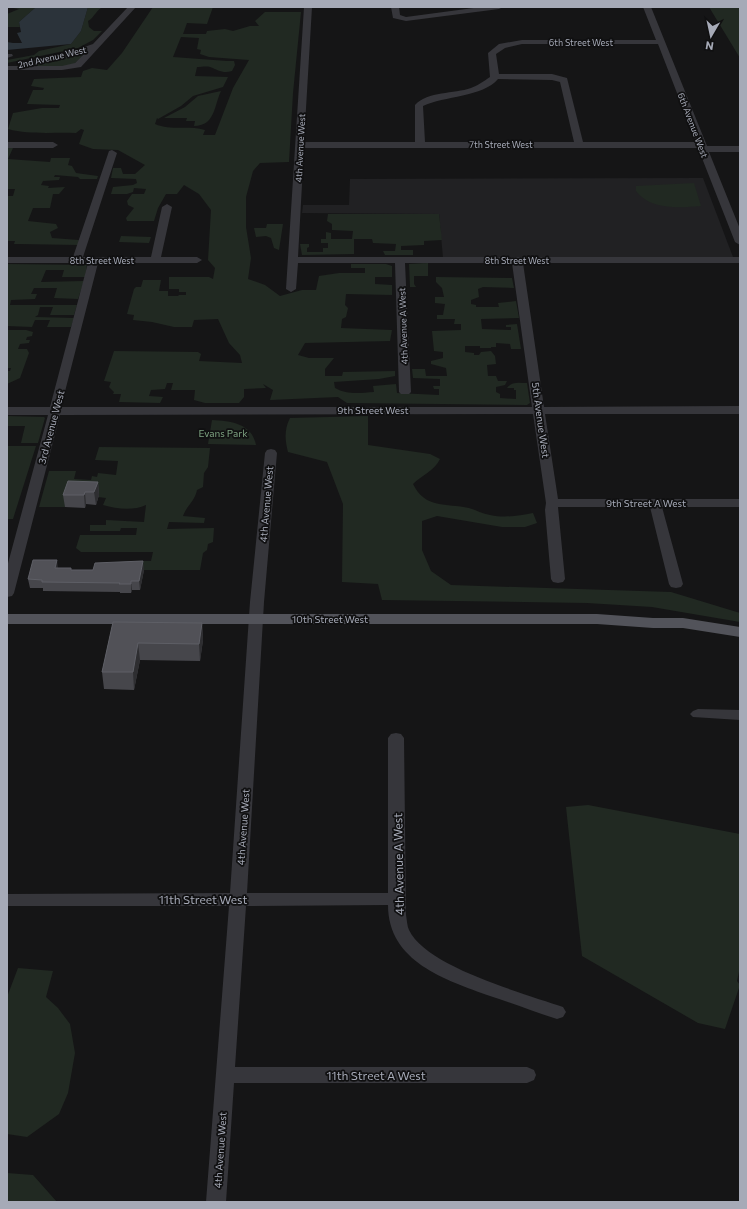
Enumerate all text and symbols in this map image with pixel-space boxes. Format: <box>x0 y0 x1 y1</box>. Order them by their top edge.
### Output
north arrow <box>691 16 731 56</box>
street label: 6th Street West <box>549 37 613 48</box>
text: N <box>704 39 714 53</box>
street label: 2nd Avenue West <box>17 44 88 70</box>
street label: 6th Avenue West <box>676 91 711 159</box>
street label: 4th Avenue West <box>293 113 307 183</box>
street label: 7th Street West <box>469 139 533 150</box>
street label: 8th Street West <box>70 255 134 266</box>
street label: 8th Street West <box>485 255 549 266</box>
street label: 4th Avenue A West <box>396 287 410 365</box>
street label: 5th Avenue West <box>530 381 552 459</box>
street label: 3rd Avenue West <box>35 389 67 465</box>
street label: 9th Street West <box>337 404 409 416</box>
park label: Evans Park <box>198 427 248 439</box>
street label: 4th Avenue West <box>257 465 275 543</box>
street label: 9th Street A West <box>606 497 686 509</box>
street label: 10th Street West <box>292 613 368 625</box>
street label: 4th Avenue West <box>234 788 252 866</box>
street label: 4th Avenue A West <box>390 813 406 915</box>
street label: 11th Street West <box>159 892 247 906</box>
street label: 11th Street A West <box>326 1068 426 1082</box>
street label: 4th Avenue West <box>211 1111 229 1189</box>

